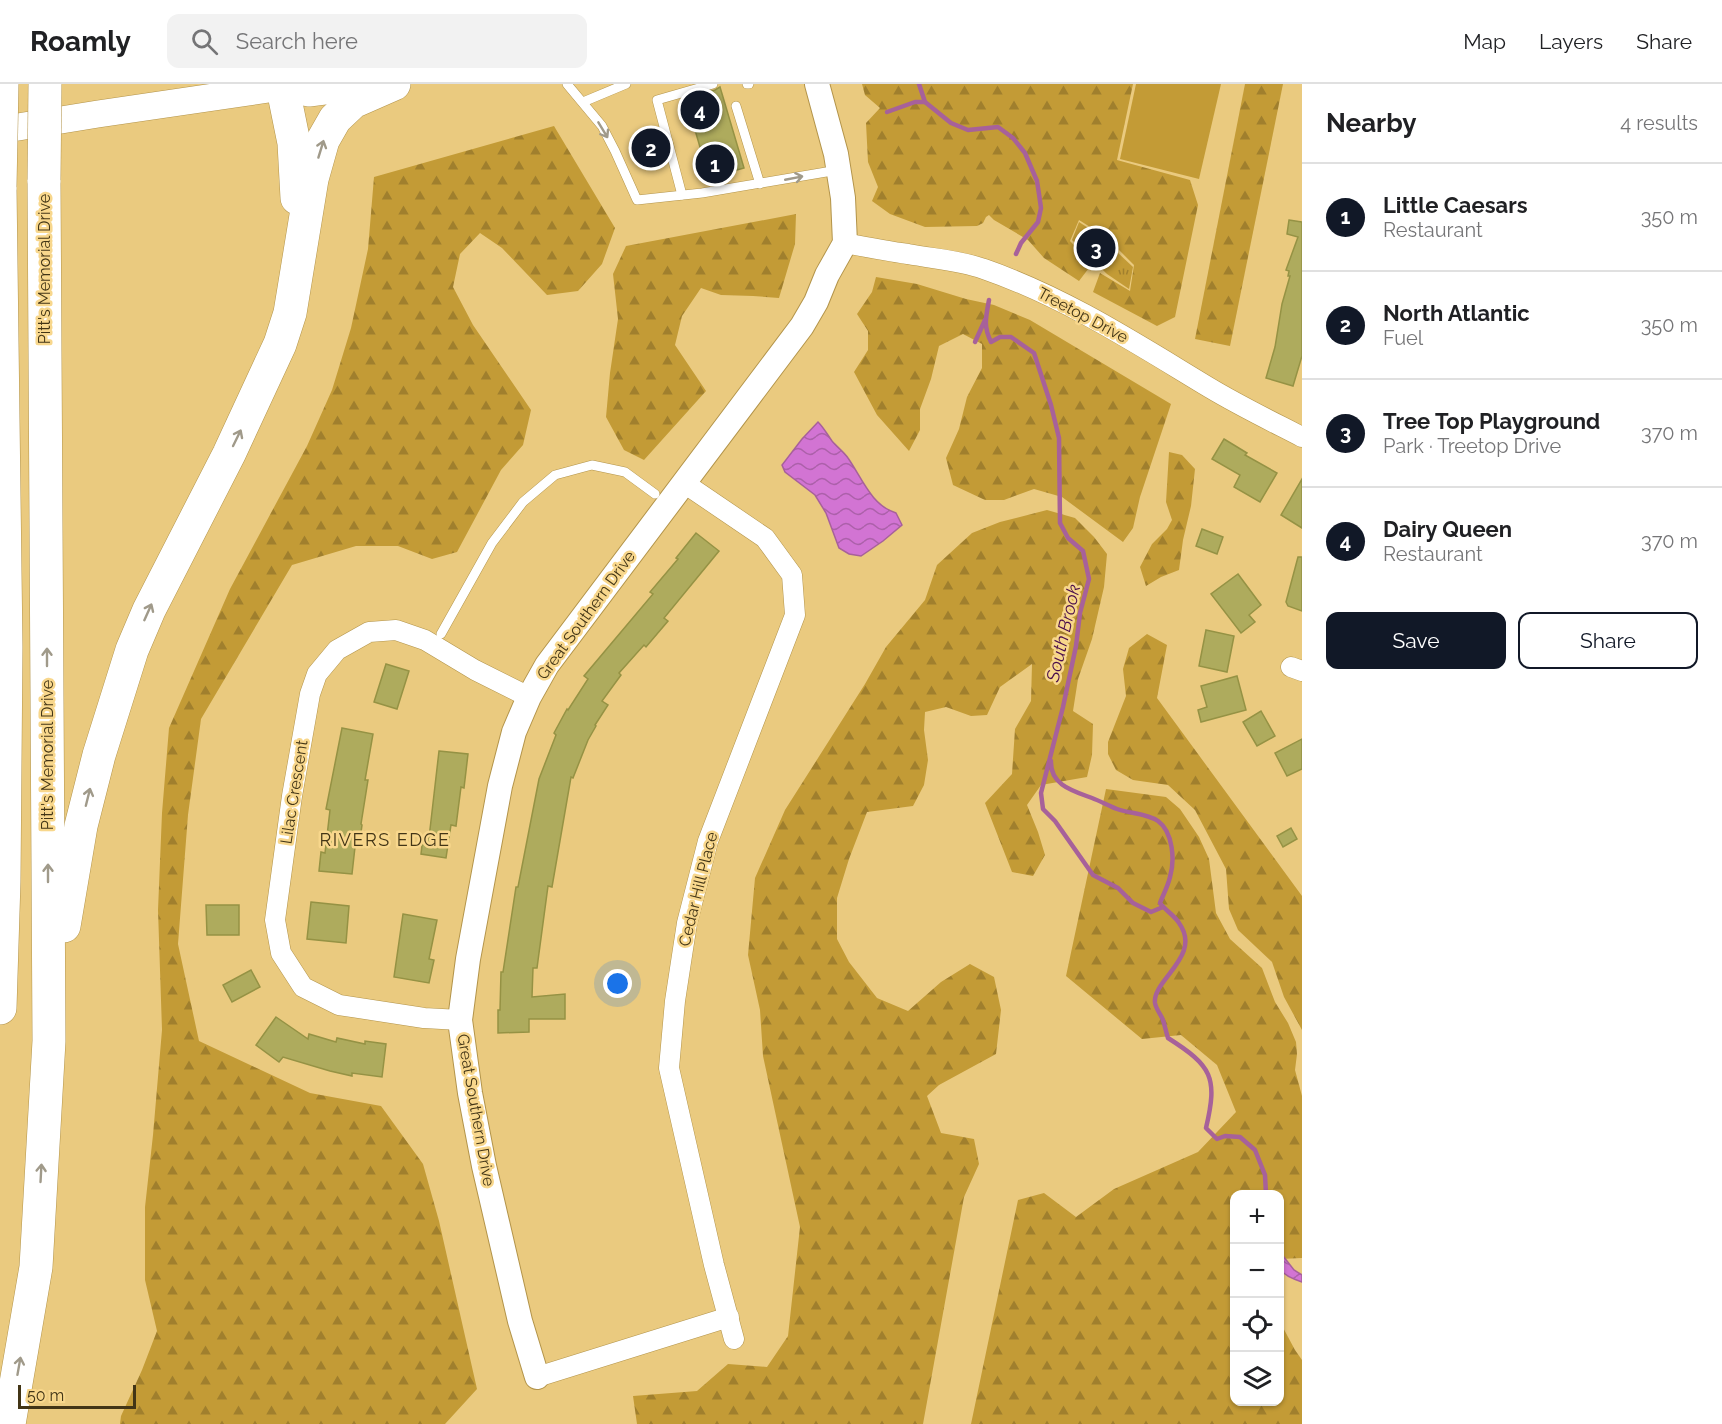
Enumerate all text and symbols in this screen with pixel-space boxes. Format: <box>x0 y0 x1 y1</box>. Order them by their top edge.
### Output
search box <box>167 14 587 68</box>
text: Roamly <box>30 25 131 58</box>
icon: search <box>188 25 221 58</box>
text: Search here <box>236 28 358 54</box>
text: Map <box>1463 29 1506 54</box>
text: Layers <box>1539 29 1603 54</box>
text: Share <box>1636 29 1692 54</box>
pin: 4 <box>680 87 720 132</box>
text: Nearby <box>1326 108 1416 138</box>
text: 4 results <box>1620 111 1698 135</box>
one-way arrow <box>598 121 610 138</box>
pin: 2 <box>632 126 670 170</box>
one-way arrow <box>316 140 327 159</box>
pin: 1 <box>696 142 734 187</box>
one-way arrow <box>784 172 803 183</box>
text: Little Caesars <box>1383 192 1528 218</box>
street label: Pitt's Memorial Drive <box>35 194 54 344</box>
text: 1 <box>1341 205 1350 229</box>
text: 350 m <box>1641 205 1698 229</box>
text: Restaurant <box>1383 218 1483 242</box>
pin: 3 <box>1076 226 1116 270</box>
street label: Treetop Drive <box>1035 283 1131 347</box>
text: North Atlantic <box>1383 300 1530 326</box>
text: 2 <box>1340 313 1351 337</box>
text: 350 m <box>1641 313 1698 337</box>
text: Fuel <box>1383 326 1423 350</box>
text: Tree Top Playground <box>1383 408 1600 434</box>
text: 3 <box>1340 421 1351 445</box>
text: 370 m <box>1641 421 1698 445</box>
one-way arrow <box>231 429 243 447</box>
text: Park · Treetop Drive <box>1383 434 1561 458</box>
text: Dairy Queen <box>1383 516 1512 542</box>
text: 4 <box>1340 529 1351 553</box>
text: 370 m <box>1641 529 1698 553</box>
text: Restaurant <box>1383 542 1483 566</box>
street label: Great Southern Drive <box>533 547 639 683</box>
water label: South Brook <box>1041 582 1084 685</box>
one-way arrow <box>143 603 155 621</box>
button: Save <box>1326 612 1506 669</box>
button: Share <box>1518 612 1698 669</box>
one-way arrow <box>41 648 53 668</box>
street label: Pitt's Memorial Drive <box>38 680 57 830</box>
street label: Lilac Crescent <box>276 738 312 845</box>
one-way arrow <box>83 788 94 807</box>
district label: RIVERS EDGE <box>320 829 450 850</box>
street label: Cedar Hill Place <box>675 830 721 948</box>
one-way arrow <box>42 864 54 884</box>
your location <box>603 969 632 998</box>
street label: Great Southern Drive <box>453 1032 499 1188</box>
one-way arrow <box>36 1163 47 1183</box>
map controls <box>1230 1190 1284 1406</box>
button: + <box>1230 1190 1284 1244</box>
button: − <box>1230 1244 1284 1298</box>
button: locate <box>1230 1298 1284 1352</box>
button: layers <box>1230 1352 1284 1406</box>
one-way arrow <box>14 1357 25 1377</box>
scale bar <box>18 1382 136 1410</box>
text: 50 m <box>27 1386 64 1405</box>

